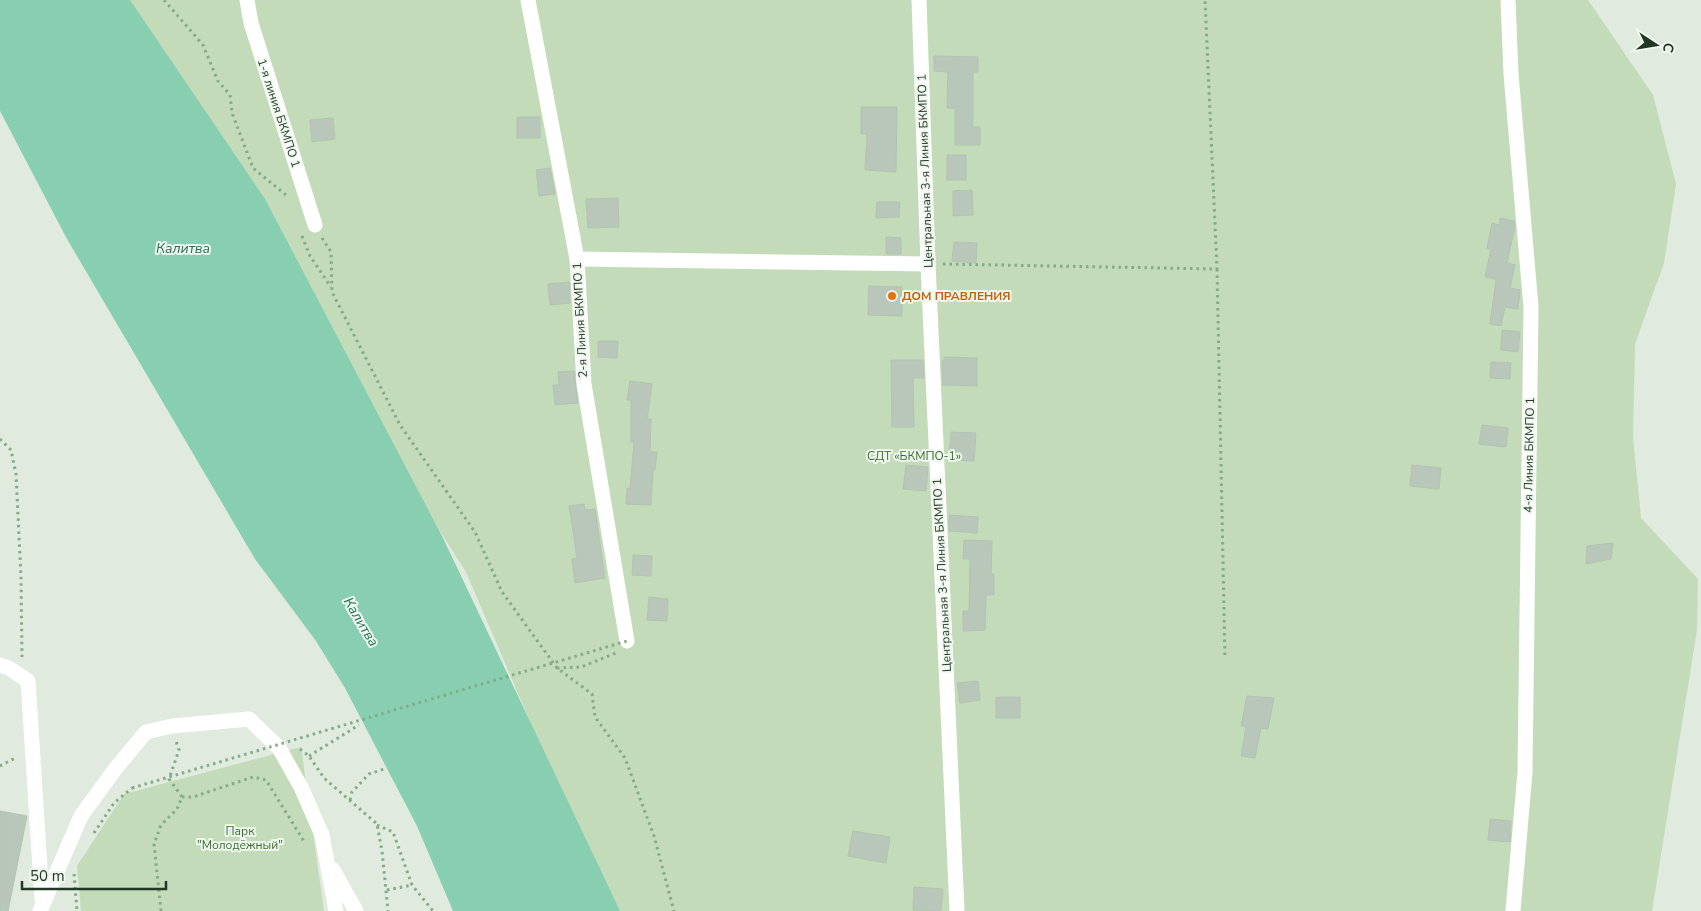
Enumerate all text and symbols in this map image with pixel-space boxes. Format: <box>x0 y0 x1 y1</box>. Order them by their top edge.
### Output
north arrow <box>1631 20 1681 70</box>
text: С <box>1658 41 1679 55</box>
street label: 1-я линия БКМПО 1 <box>254 56 304 170</box>
street label: Центральная 3-я Линия БКМПО 1 <box>914 74 936 268</box>
water label: Калитва <box>156 239 210 258</box>
street label: 2-я Линия БКМПО 1 <box>569 262 591 378</box>
place label: ДОМ ПРАВЛЕНИЯ <box>902 288 1011 304</box>
marker: ДОМ ПРАВЛЕНИЯ <box>886 290 898 302</box>
street label: 4-я Линия БКМПО 1 <box>1520 397 1538 513</box>
park label: СДТ «БКМПО-1» <box>867 448 961 464</box>
street label: Центральная 3-я Линия БКМПО 1 <box>929 478 955 672</box>
water label: Калитва <box>339 594 383 650</box>
park label: Парк "Молодёжный" <box>197 823 283 853</box>
scale bar <box>22 858 166 890</box>
text: 50 m <box>30 866 65 886</box>

